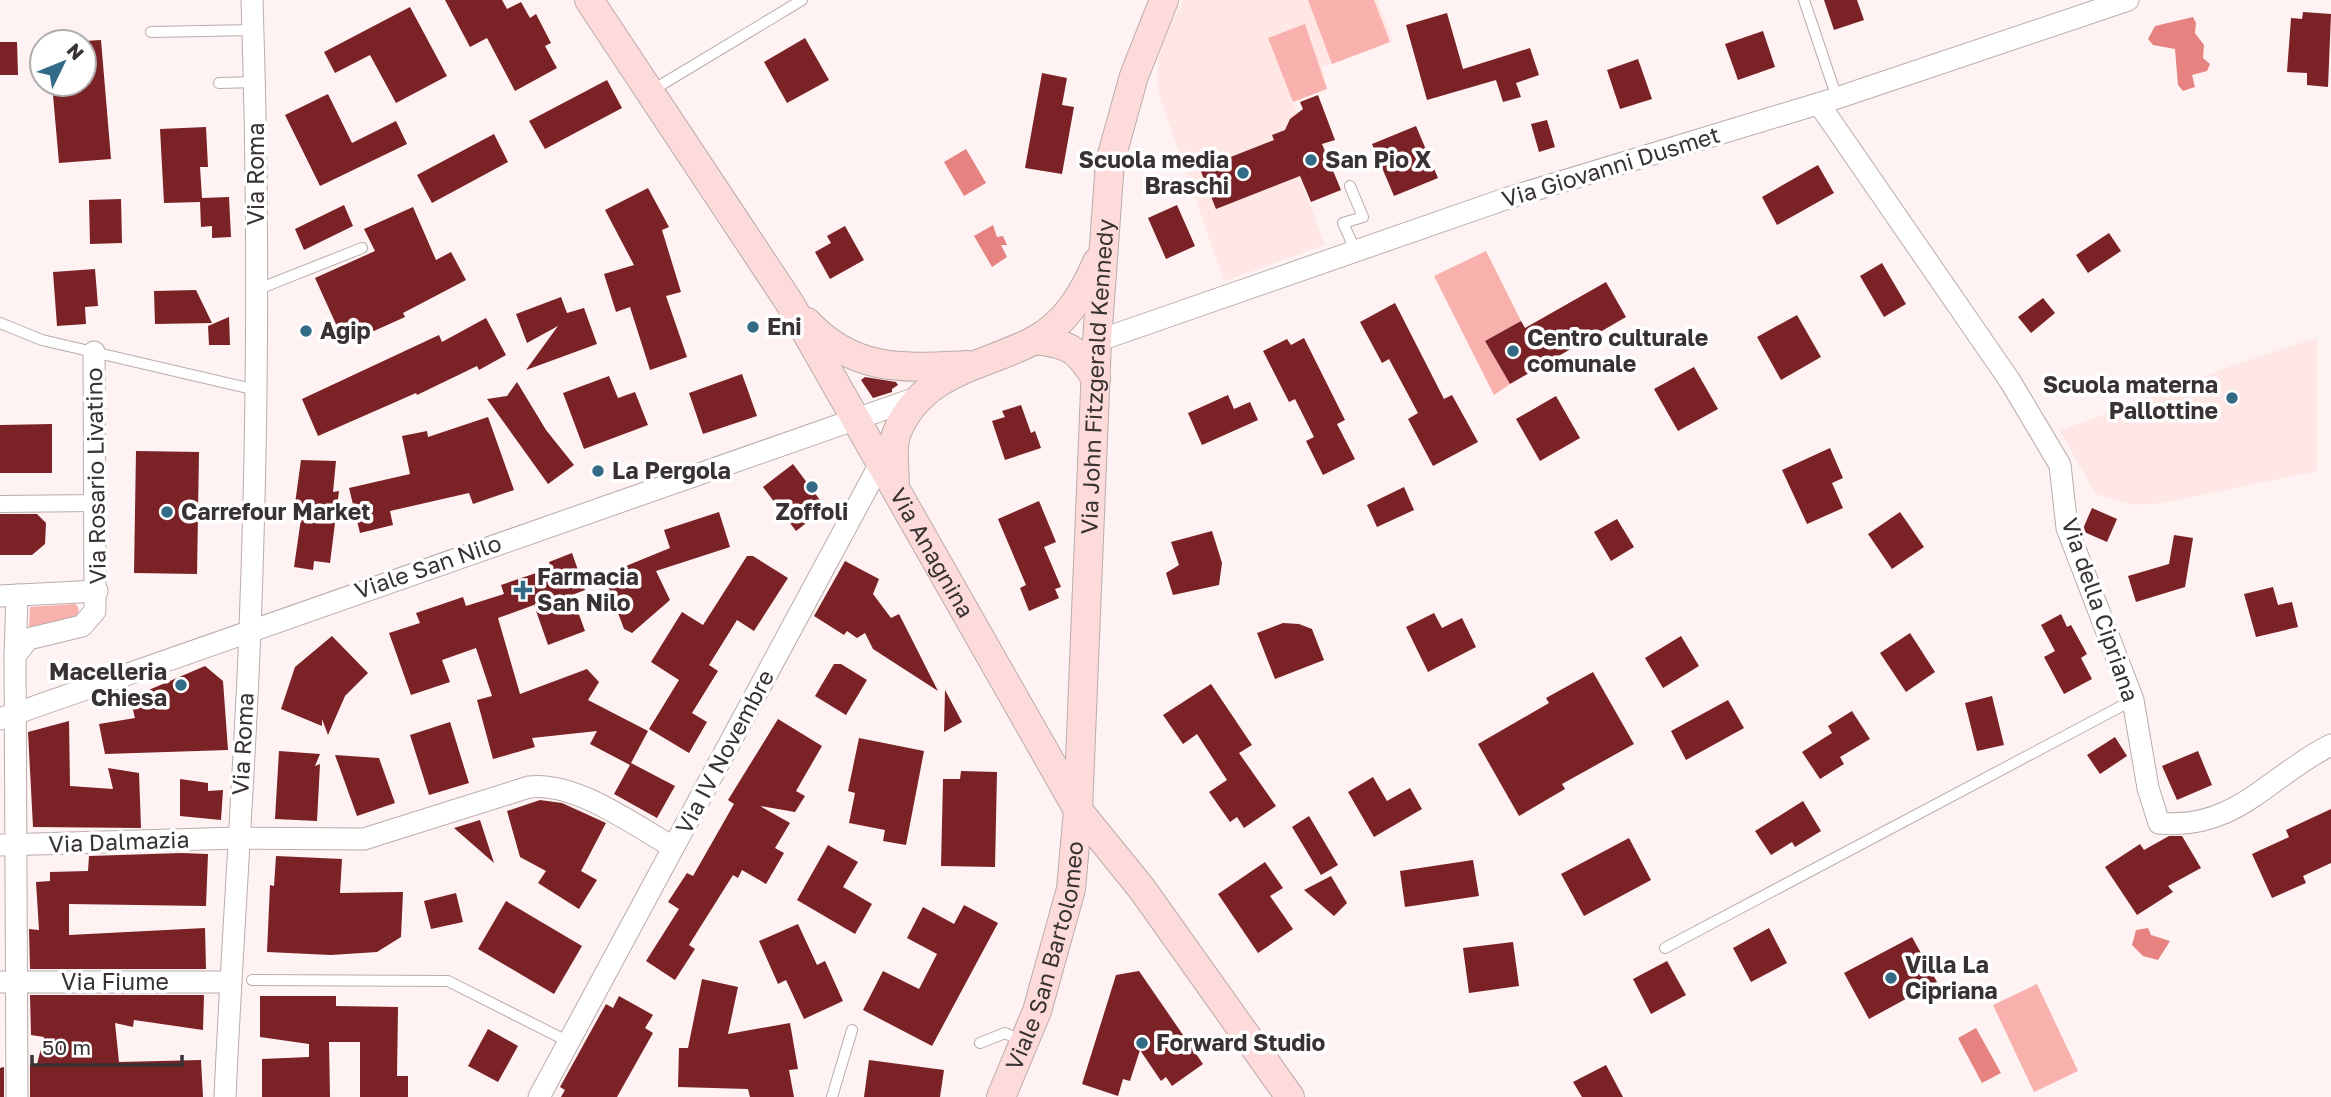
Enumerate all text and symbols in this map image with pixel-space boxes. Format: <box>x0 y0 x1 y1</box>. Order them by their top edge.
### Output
north arrow <box>28 28 98 98</box>
text: N <box>62 38 89 64</box>
street label: Via Giovanni Dusmet <box>1498 120 1723 213</box>
street label: Via Roma <box>241 123 269 225</box>
place label: Scuola media Braschi <box>1079 145 1229 199</box>
place label: San Pio X <box>1325 145 1432 173</box>
marker: San Pio X <box>1303 152 1319 168</box>
marker: Scuola media Braschi <box>1235 165 1251 181</box>
street label: Via John Fitzgerald Kennedy <box>1074 218 1119 535</box>
place label: Eni <box>767 312 802 340</box>
place label: Agip <box>320 316 371 344</box>
marker: Eni <box>745 319 761 335</box>
marker: Agip <box>298 323 314 339</box>
place label: Centro culturale comunale <box>1527 323 1708 377</box>
marker: Centro culturale comunale <box>1505 343 1521 359</box>
street label: Via Rosario Livatino <box>79 367 111 585</box>
place label: Scuola materna Pallottine <box>2043 370 2218 424</box>
marker: Scuola materna Pallottine <box>2224 390 2240 406</box>
place label: La Pergola <box>612 456 731 484</box>
marker: La Pergola <box>590 463 606 479</box>
marker: Zoffoli <box>804 479 820 495</box>
street label: Via Anagnina <box>885 483 981 622</box>
place label: Carrefour Market <box>181 497 371 525</box>
place label: Zoffoli <box>776 497 848 525</box>
marker: Carrefour Market <box>159 504 175 520</box>
street label: Via della Cipriana <box>2056 514 2146 705</box>
street label: Viale San Nilo <box>351 528 505 604</box>
place label: Farmacia San Nilo <box>537 562 639 616</box>
marker: Farmacia San Nilo <box>515 582 531 598</box>
place label: Macelleria Chiesa <box>49 657 167 711</box>
street label: Via IV Novembre <box>669 665 779 838</box>
marker: Macelleria Chiesa <box>173 677 189 693</box>
street label: Via Roma <box>225 692 259 796</box>
street label: Via Dalmazia <box>48 825 190 857</box>
street label: Viale San Bartolomeo <box>999 840 1088 1074</box>
place label: Villa La Cipriana <box>1905 950 1998 1004</box>
street label: Via Fiume <box>61 967 169 995</box>
marker: Villa La Cipriana <box>1883 970 1899 986</box>
scale bar <box>32 1024 182 1068</box>
place label: Forward Studio <box>1156 1028 1326 1056</box>
text: 50 m <box>42 1034 91 1060</box>
marker: Forward Studio <box>1134 1035 1150 1051</box>

